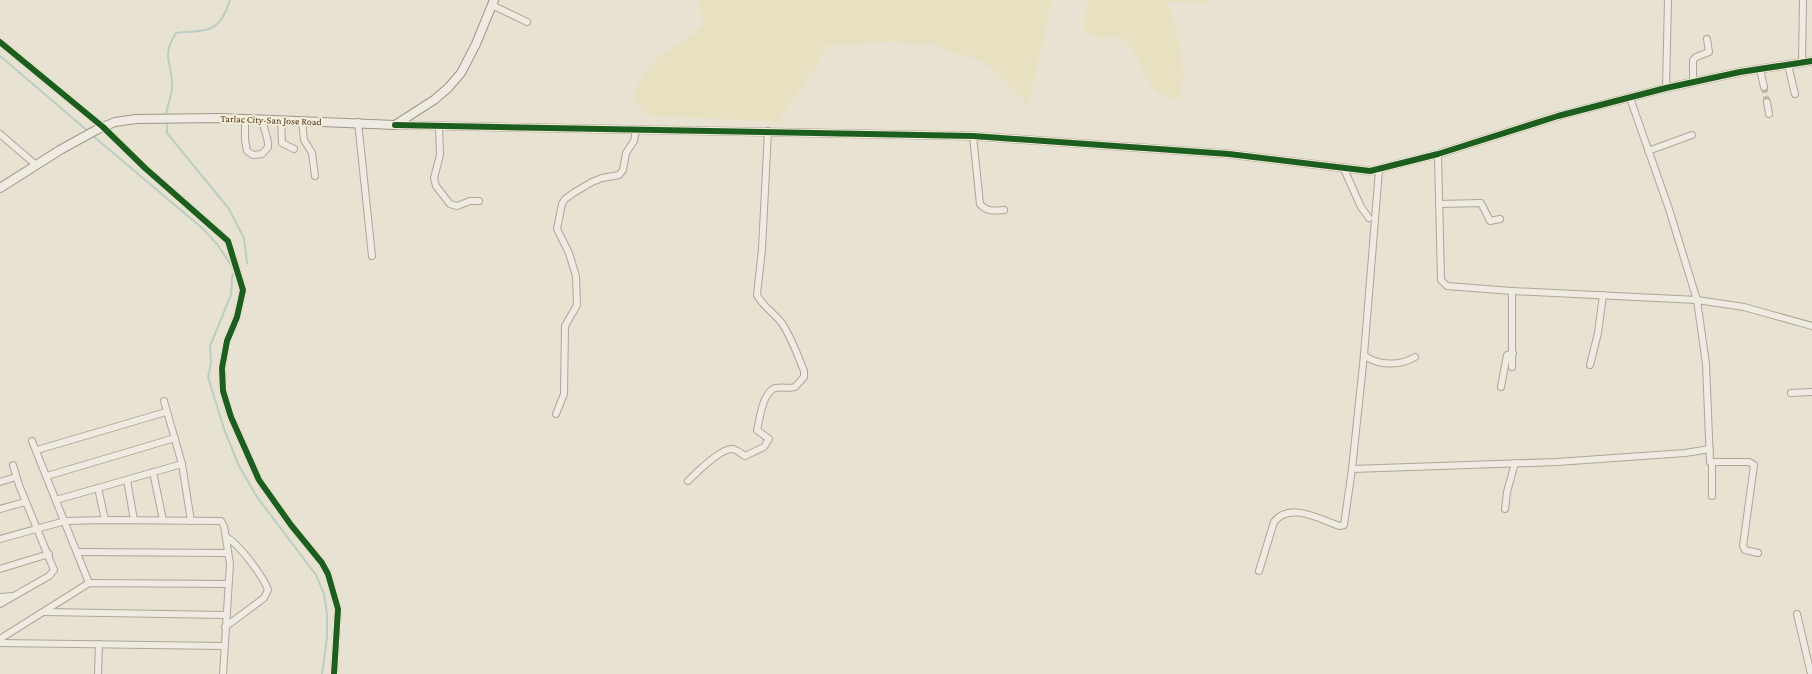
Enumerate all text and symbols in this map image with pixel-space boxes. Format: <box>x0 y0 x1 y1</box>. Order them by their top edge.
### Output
street label: Tarlac City-San Jose Road <box>220 113 323 127</box>

